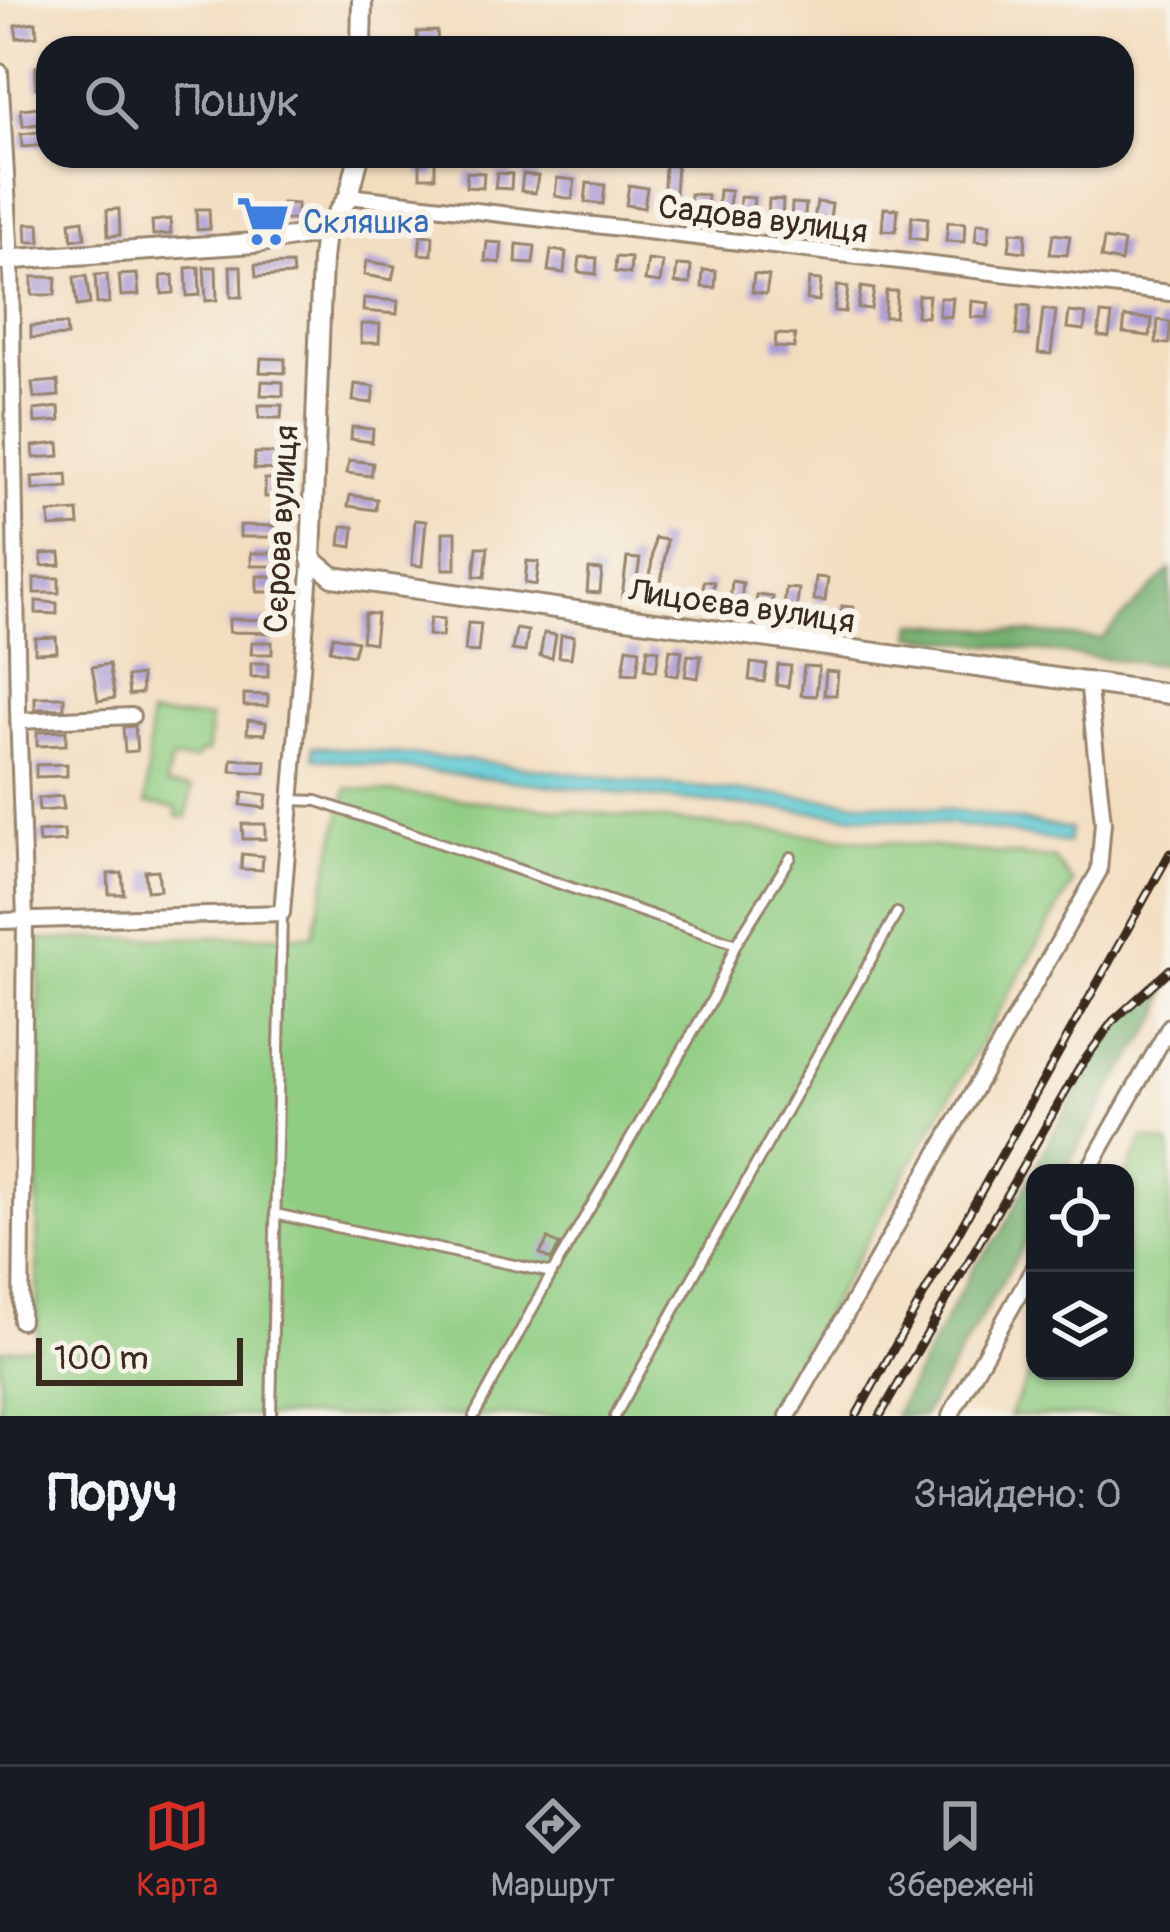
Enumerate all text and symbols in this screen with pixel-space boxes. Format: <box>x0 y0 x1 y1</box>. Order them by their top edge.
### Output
search box <box>36 36 1134 168</box>
icon: search <box>78 69 144 135</box>
text: Пошук <box>174 74 299 130</box>
street label: Садова вулиця <box>656 186 870 253</box>
supermarket icon: Скляшка <box>234 192 292 250</box>
place label: Скляшка <box>303 202 429 243</box>
street label: Сєрова вулиця <box>256 424 307 634</box>
street label: Лицоєва вулиця <box>625 570 858 643</box>
map controls <box>1026 1164 1134 1380</box>
button: locate <box>1026 1164 1134 1272</box>
button: layers <box>1026 1272 1134 1380</box>
scale bar <box>36 1332 243 1385</box>
text: 100 m <box>54 1338 148 1379</box>
text: Поруч <box>48 1462 178 1526</box>
text: Знайдено: 0 <box>914 1470 1122 1519</box>
tab: Карта <box>136 1793 218 1906</box>
tab: Маршрут <box>490 1793 615 1906</box>
tab: Збережені <box>887 1793 1034 1906</box>

